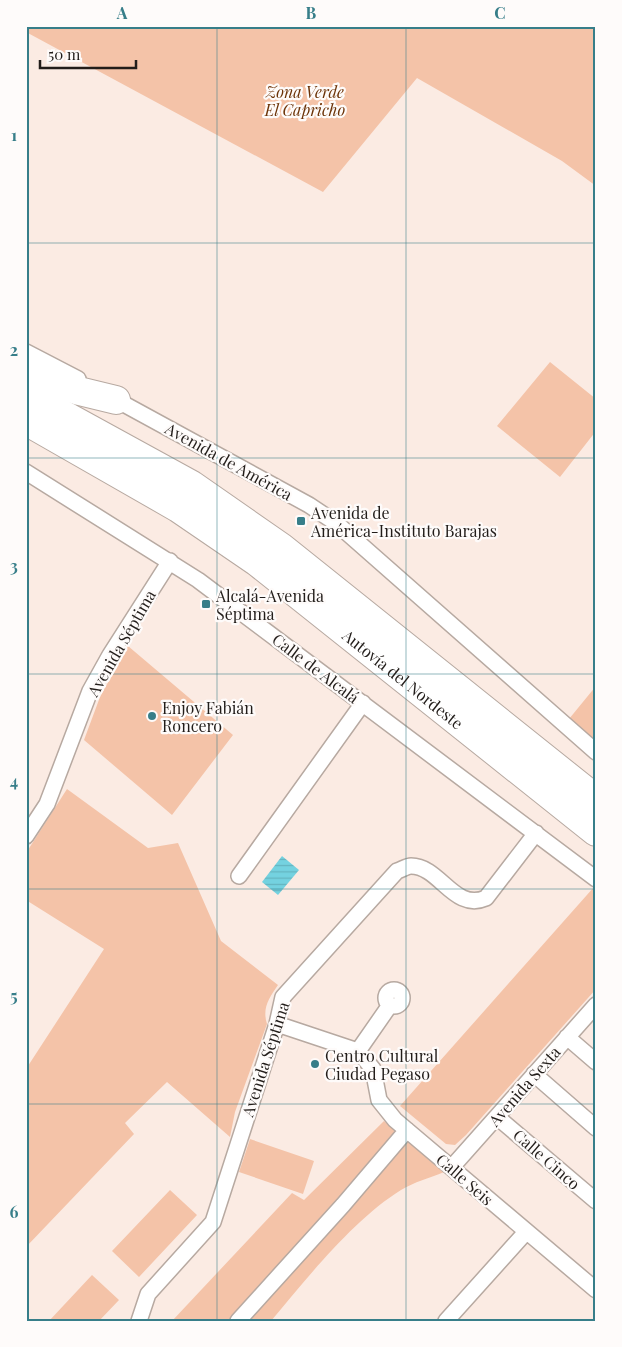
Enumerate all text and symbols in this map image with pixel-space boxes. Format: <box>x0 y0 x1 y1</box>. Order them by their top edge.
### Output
text: A <box>116 2 128 23</box>
text: B <box>306 2 317 23</box>
text: C <box>494 2 506 23</box>
scale bar <box>40 38 136 70</box>
text: 50 m <box>48 44 81 64</box>
park label: Zona Verde El Capricho <box>264 81 345 120</box>
text: 1 <box>11 124 17 145</box>
text: 2 <box>10 339 18 360</box>
street label: Avenida de América <box>161 417 296 505</box>
place label: Avenida de América-Instituto Barajas <box>310 502 497 541</box>
marker: Avenida de América-Instituto Barajas <box>295 515 307 527</box>
text: 3 <box>10 555 18 576</box>
place label: Alcalá-Avenida Séptima <box>215 585 324 624</box>
street label: Avenida Séptima <box>81 586 160 701</box>
marker: Alcalá-Avenida Séptima <box>200 598 212 610</box>
street label: Autovía del Nordeste <box>338 624 468 733</box>
street label: Calle de Alcalá <box>268 628 364 708</box>
place label: Enjoy Fabián Roncero <box>162 697 254 736</box>
marker: Enjoy Fabián Roncero <box>146 710 158 722</box>
text: 4 <box>10 770 18 791</box>
text: 5 <box>10 985 18 1006</box>
street label: Avenida Séptima <box>236 999 293 1120</box>
street label: Avenida Sexta <box>483 1042 565 1131</box>
place label: Centro Cultural Ciudad Pegaso <box>325 1045 439 1084</box>
marker: Centro Cultural Ciudad Pegaso <box>309 1058 321 1070</box>
street label: Calle Cinco <box>509 1124 585 1194</box>
street label: Calle Seis <box>432 1149 498 1209</box>
text: 6 <box>10 1201 19 1222</box>

